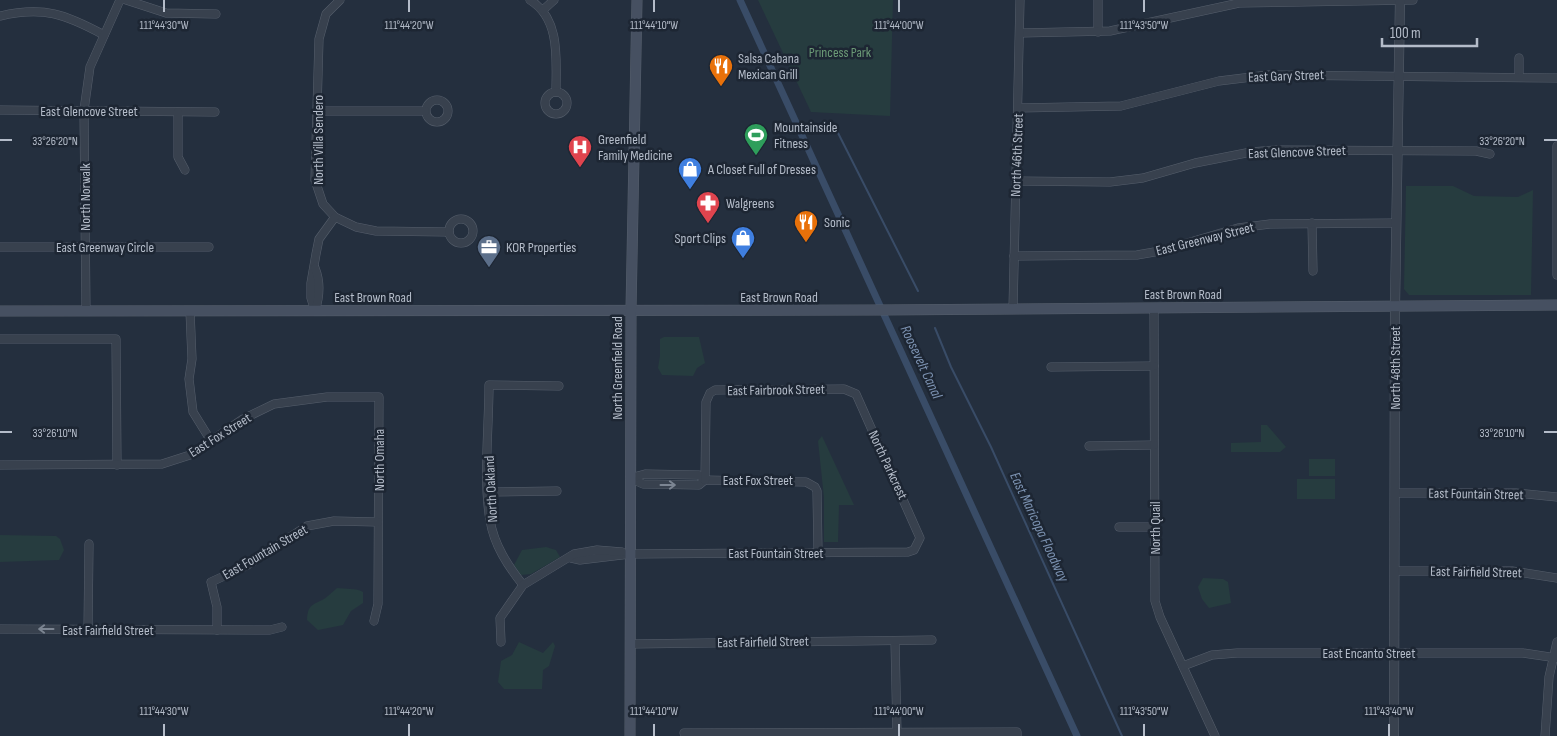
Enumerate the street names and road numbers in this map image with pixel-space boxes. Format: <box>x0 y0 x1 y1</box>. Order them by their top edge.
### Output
street label: East Gary Street <box>1248 66 1324 86</box>
street label: North Villa Sendero <box>310 95 327 185</box>
street label: East Glencove Street <box>40 103 138 120</box>
street label: North 46th Street <box>1007 113 1027 197</box>
street label: East Glencove Street <box>1248 142 1346 162</box>
street label: North Norwalk <box>77 162 94 231</box>
street label: East Greenway Street <box>1154 219 1256 259</box>
street label: East Greenway Circle <box>56 239 154 256</box>
street label: East Brown Road <box>1144 286 1222 303</box>
street label: East Brown Road <box>334 289 412 306</box>
street label: East Brown Road <box>740 289 818 306</box>
street label: North Greenfield Road <box>609 316 626 420</box>
street label: North 48th Street <box>1387 326 1404 410</box>
street label: East Fairbrook Street <box>727 381 825 399</box>
street label: East Fox Street <box>186 409 254 461</box>
street label: North Parkcrest <box>865 428 911 502</box>
street label: North Omaha <box>371 429 388 491</box>
street label: North Oakland <box>481 455 501 523</box>
street label: East Fox Street <box>723 472 793 489</box>
street label: East Fountain Street <box>1428 485 1524 503</box>
street label: North Quail <box>1147 502 1164 554</box>
street label: East Fountain Street <box>219 521 311 583</box>
street label: East Fountain Street <box>728 545 824 562</box>
street label: East Fairfield Street <box>1430 563 1522 581</box>
street label: East Fairfield Street <box>62 622 154 639</box>
street label: East Fairfield Street <box>717 633 809 651</box>
street label: East Encanto Street <box>1323 645 1415 662</box>

